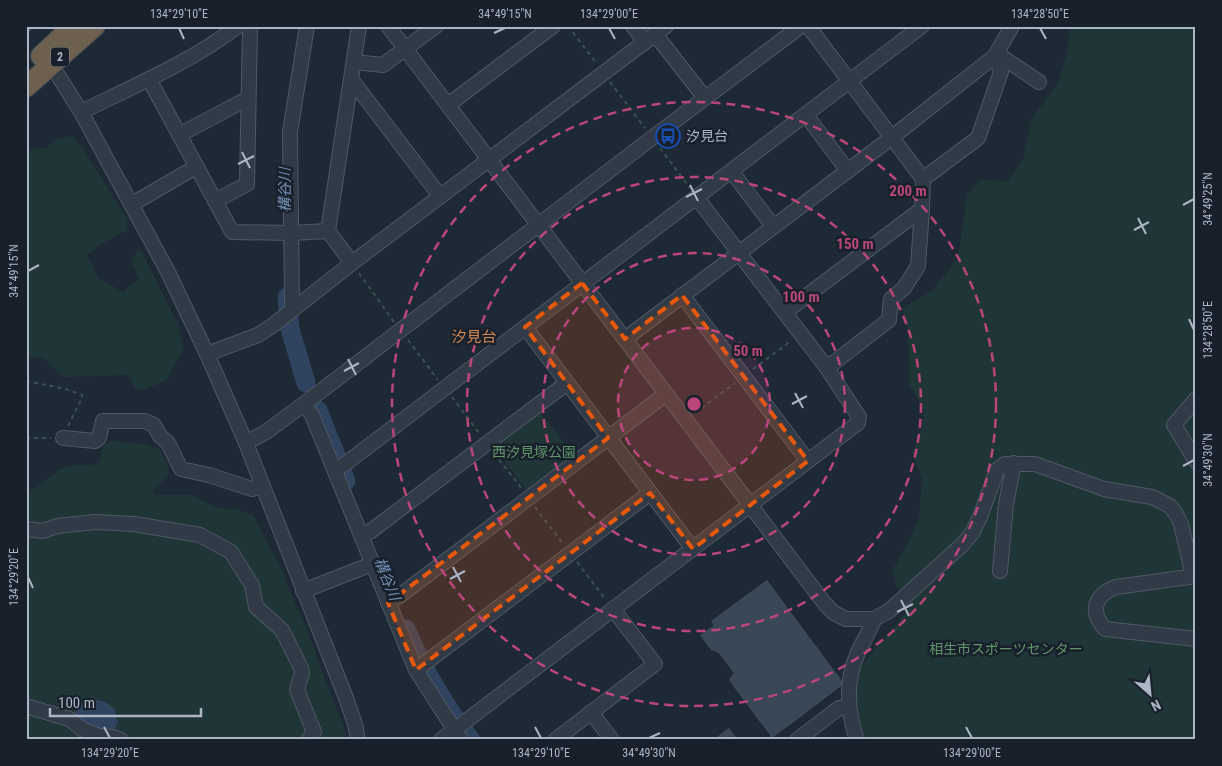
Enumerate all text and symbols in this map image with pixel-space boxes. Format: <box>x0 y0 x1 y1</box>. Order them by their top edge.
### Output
text: 134°29'10"E <box>150 7 208 21</box>
text: 34°49'15"N <box>478 7 532 21</box>
text: 134°29'00"E <box>580 7 638 21</box>
text: 134°28'50"E <box>1011 7 1069 21</box>
road number: 2 <box>51 48 69 66</box>
bus stop icon: 汐見台 <box>655 123 681 149</box>
place label: 汐見台 <box>686 128 728 144</box>
water label: 構谷川 <box>276 166 294 213</box>
text: 34°49'25"N <box>1201 172 1215 226</box>
text: 200 m <box>889 182 927 200</box>
text: 150 m <box>836 235 874 253</box>
text: 34°49'15"N <box>7 244 21 298</box>
text: 100 m <box>782 288 820 306</box>
text: 134°28'50"E <box>1201 301 1215 359</box>
district label: 汐見台 <box>451 328 497 346</box>
text: 50 m <box>733 342 763 360</box>
centre of rings <box>685 395 703 413</box>
text: 34°49'30"N <box>1201 433 1215 487</box>
park label: 西汐見塚公園 <box>492 444 576 460</box>
text: 134°29'20"E <box>7 548 21 606</box>
water label: 構谷川 <box>370 555 405 605</box>
park label: 相生市スポーツセンター <box>929 641 1083 657</box>
north arrow <box>1124 668 1174 718</box>
scale bar <box>50 686 201 718</box>
text: 100 m <box>58 694 95 712</box>
text: N <box>1148 697 1163 715</box>
text: 134°29'20"E <box>81 746 139 760</box>
text: 134°29'10"E <box>512 746 570 760</box>
text: 34°49'30"N <box>622 746 676 760</box>
text: 134°29'00"E <box>943 746 1001 760</box>

